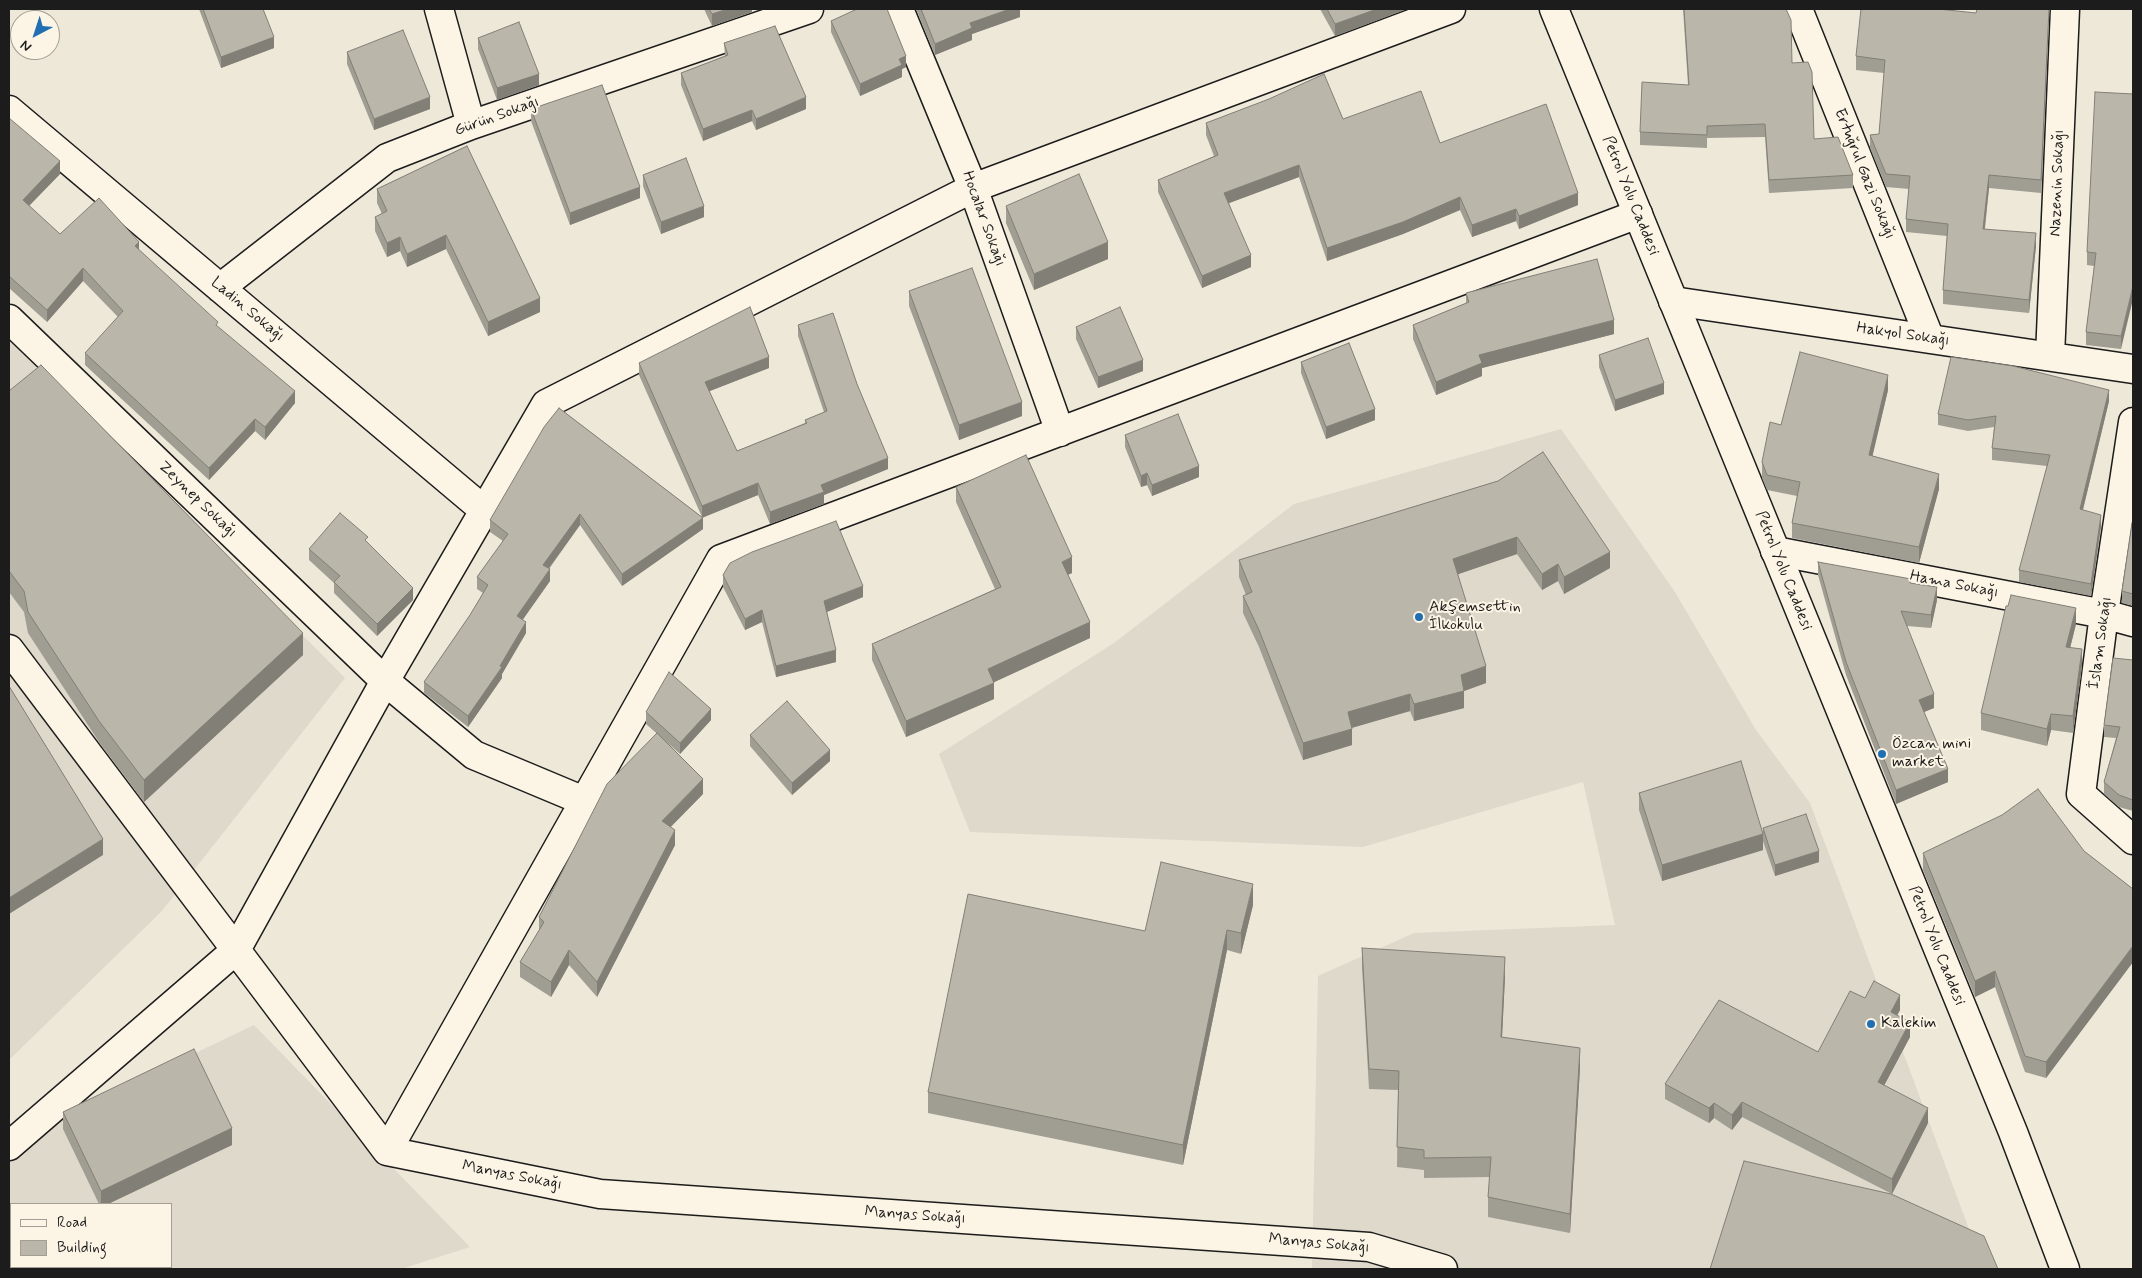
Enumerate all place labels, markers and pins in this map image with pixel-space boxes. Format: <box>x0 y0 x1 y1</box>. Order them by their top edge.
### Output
place label: Akşemsettin İlkokulu <box>1429 598 1521 636</box>
marker: Akşemsettin İlkokulu <box>1413 611 1425 623</box>
place label: Özcan mini market <box>1892 735 1971 773</box>
marker: Özcan mini market <box>1876 748 1888 760</box>
place label: Kalekim <box>1881 1014 1936 1034</box>
marker: Kalekim <box>1865 1018 1877 1030</box>

